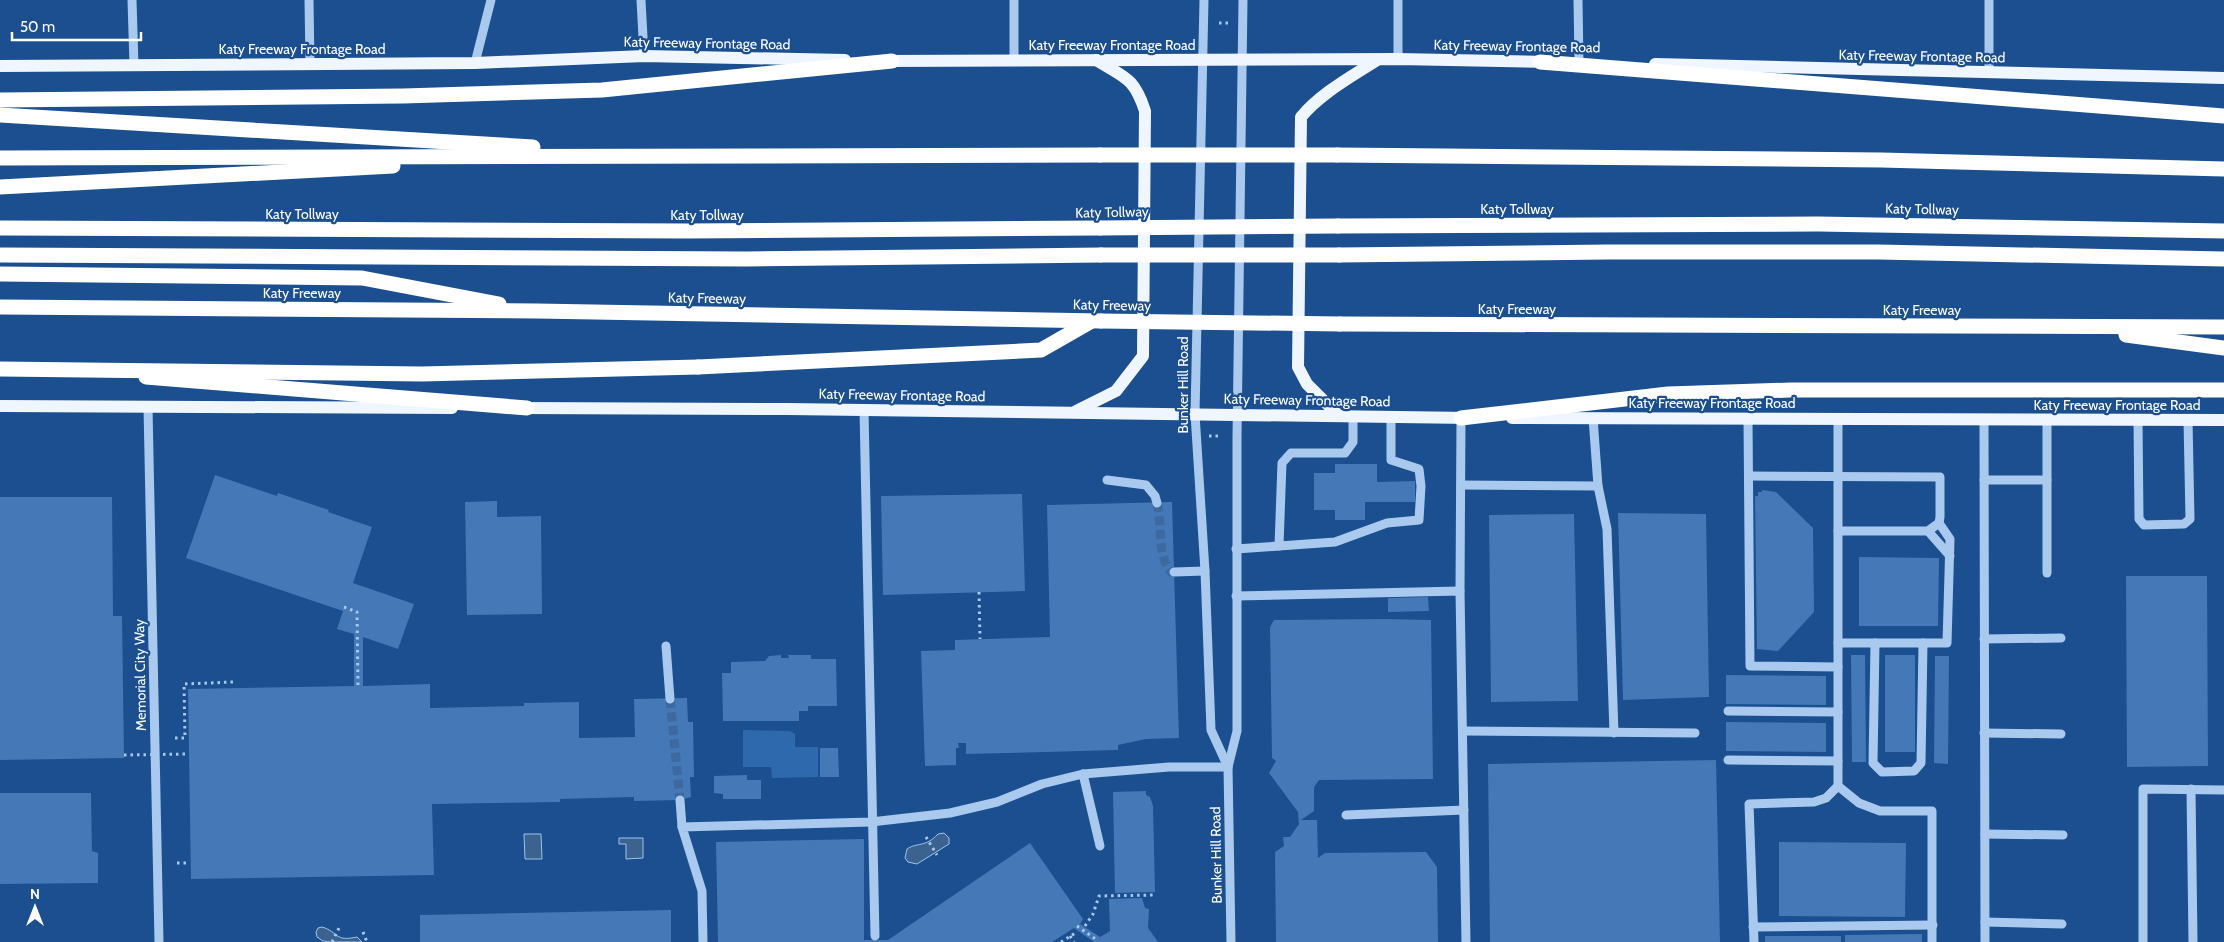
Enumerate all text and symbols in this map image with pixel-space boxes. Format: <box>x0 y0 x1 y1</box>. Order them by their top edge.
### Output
scale bar <box>12 10 141 42</box>
text: 50 m <box>20 18 55 36</box>
street label: Katy Freeway Frontage Road <box>623 33 791 53</box>
street label: Katy Freeway Frontage Road <box>1029 36 1195 54</box>
street label: Katy Freeway Frontage Road <box>1433 36 1601 56</box>
street label: Katy Freeway Frontage Road <box>219 40 385 58</box>
street label: Katy Freeway Frontage Road <box>1838 46 2006 66</box>
street label: Katy Tollway <box>1885 199 1959 219</box>
street label: Katy Tollway <box>1480 200 1554 218</box>
street label: Katy Tollway <box>1075 202 1149 222</box>
street label: Katy Tollway <box>265 205 339 223</box>
street label: Katy Tollway <box>670 206 744 224</box>
street label: Katy Freeway <box>263 284 341 302</box>
street label: Katy Freeway <box>668 288 746 308</box>
street label: Katy Freeway <box>1073 295 1151 315</box>
street label: Katy Freeway <box>1478 300 1556 318</box>
street label: Katy Freeway <box>1883 301 1961 319</box>
street label: Bunker Hill Road <box>1174 336 1192 434</box>
street label: Katy Freeway Frontage Road <box>818 385 986 405</box>
street label: Katy Freeway Frontage Road <box>1223 390 1391 410</box>
street label: Katy Freeway Frontage Road <box>1629 394 1795 412</box>
street label: Katy Freeway Frontage Road <box>2034 396 2200 414</box>
street label: Memorial City Way <box>130 619 150 731</box>
street label: Bunker Hill Road <box>1206 806 1226 904</box>
north arrow <box>10 882 60 932</box>
text: N <box>30 885 40 903</box>

